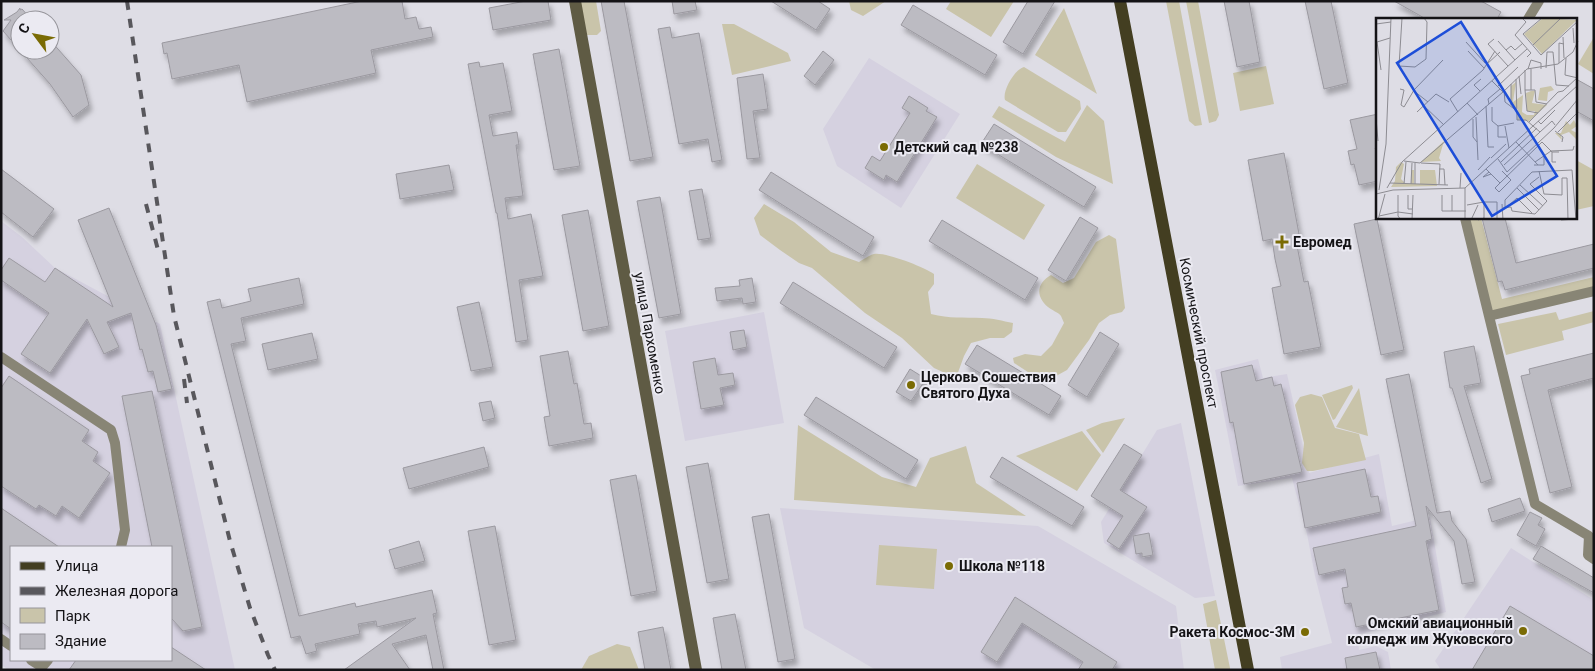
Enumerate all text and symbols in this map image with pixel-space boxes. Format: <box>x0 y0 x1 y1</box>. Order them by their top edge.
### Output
north arrow <box>10 10 60 60</box>
inset map <box>1376 18 1578 219</box>
text: С <box>15 20 33 36</box>
place label: Детский сад №238 <box>894 139 1018 155</box>
marker: Детский сад №238 <box>878 141 890 153</box>
place label: Евромед <box>1293 234 1352 250</box>
marker: Евромед <box>1275 235 1289 249</box>
street label: Космический проспект <box>1177 256 1222 410</box>
street label: улица Пархоменко <box>631 271 669 395</box>
place label: Церковь Сошествия Святого Духа <box>921 369 1056 401</box>
marker: Церковь Сошествия Святого Духа <box>905 379 917 391</box>
legend <box>10 546 172 661</box>
text: Улица <box>55 557 98 575</box>
place label: Школа №118 <box>959 558 1045 574</box>
marker: Школа №118 <box>943 560 955 572</box>
text: Железная дорога <box>55 582 178 600</box>
text: Парк <box>55 607 90 625</box>
place label: Омский авиационный колледж им Жуковского <box>1347 615 1513 647</box>
place label: Ракета Космос-3М <box>1170 624 1295 640</box>
marker: Омский авиационный колледж им Жуковского <box>1517 625 1529 637</box>
marker: Ракета Космос-3М <box>1299 626 1311 638</box>
text: Здание <box>55 632 106 650</box>

